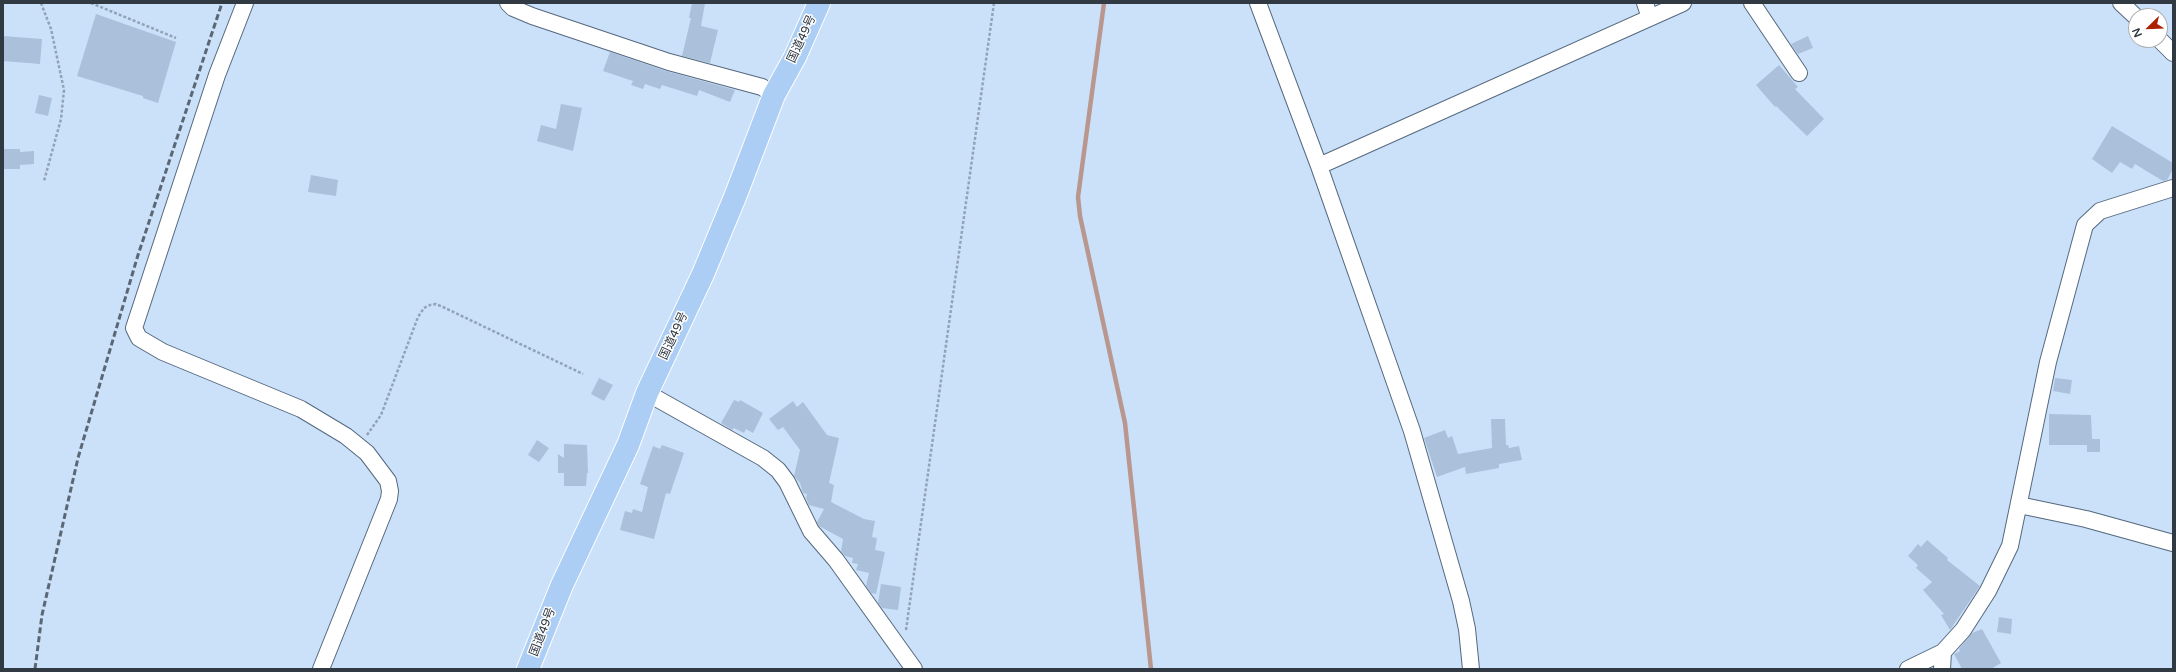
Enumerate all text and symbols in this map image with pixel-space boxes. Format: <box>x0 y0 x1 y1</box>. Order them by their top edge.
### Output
north arrow <box>2128 8 2168 48</box>
street label: 国道49号 <box>785 13 819 65</box>
text: N <box>2130 26 2145 39</box>
street label: 国道49号 <box>657 310 691 362</box>
street label: 国道49号 <box>527 606 559 658</box>

